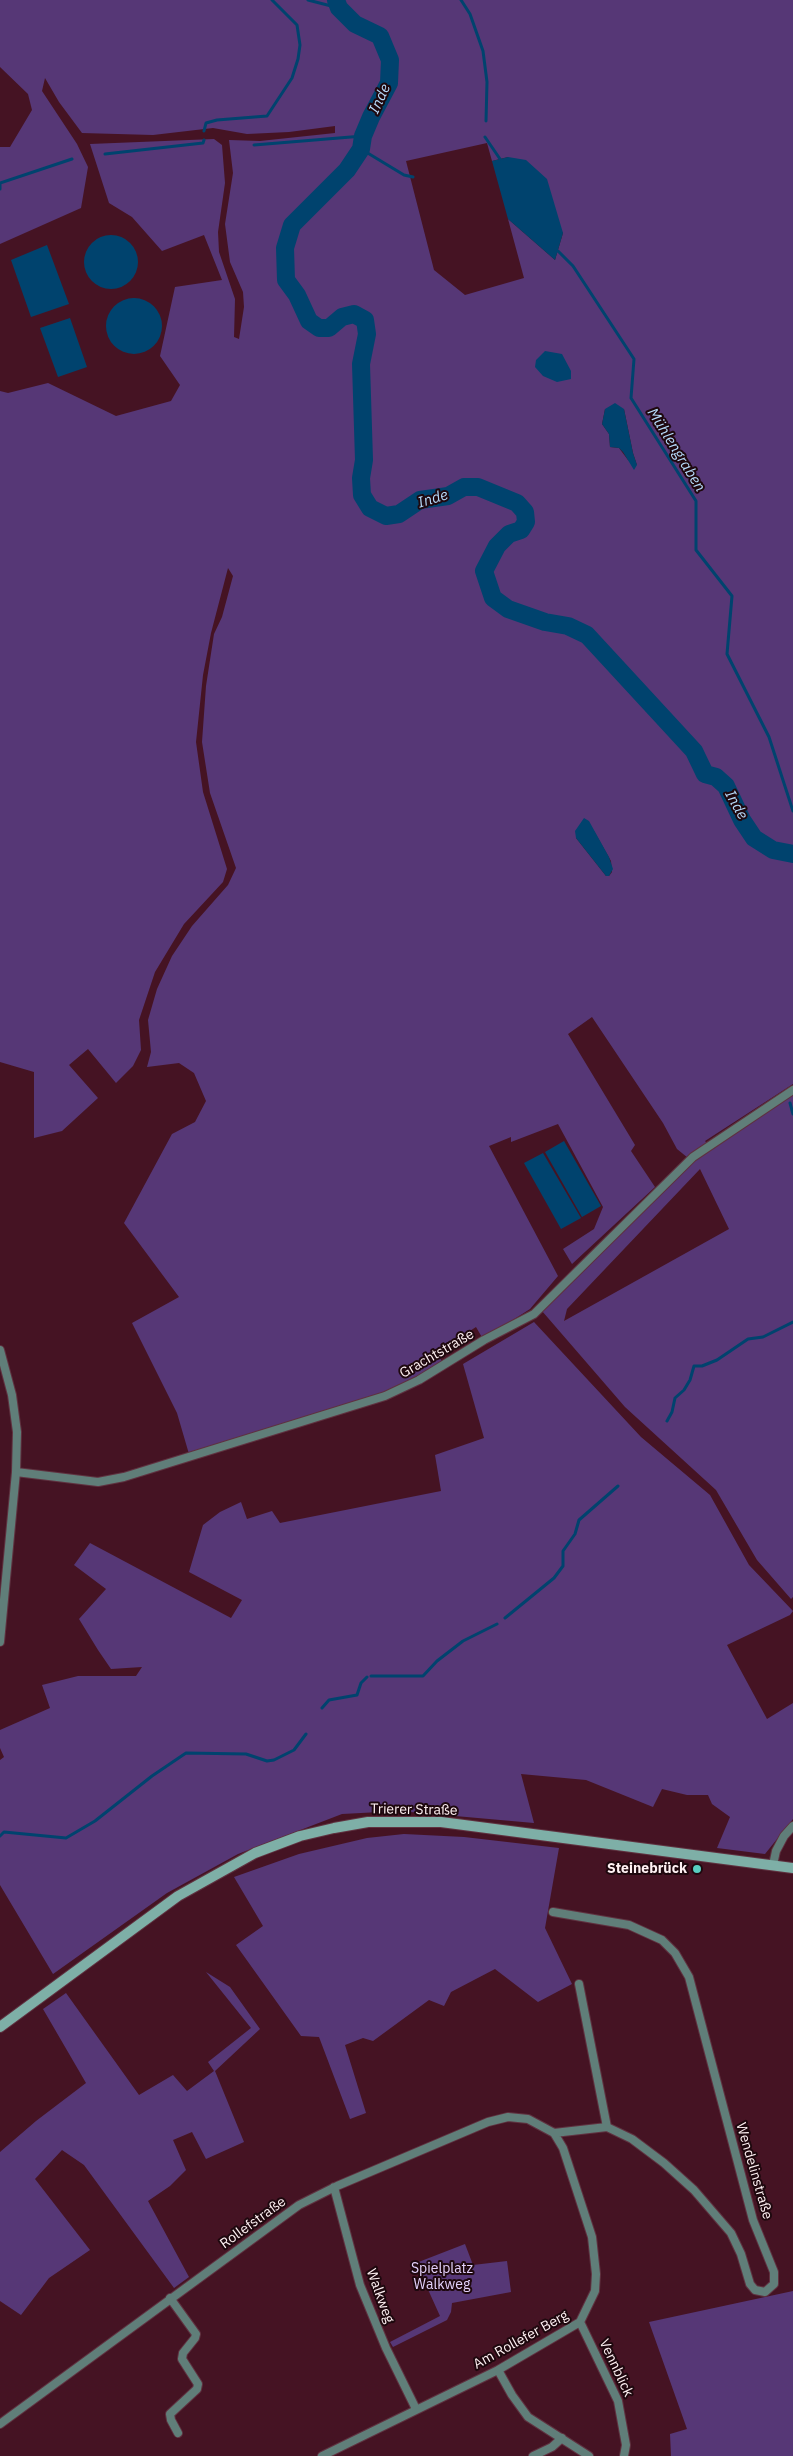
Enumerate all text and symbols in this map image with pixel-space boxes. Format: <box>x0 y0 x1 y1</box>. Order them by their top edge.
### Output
water label: Inde <box>365 81 395 117</box>
water label: Mühlengraben <box>643 405 709 495</box>
water label: Inde <box>416 486 450 512</box>
water label: Inde <box>721 787 751 823</box>
street label: Grachtstraße <box>397 1326 477 1382</box>
street label: Trierer Straße <box>370 1801 458 1819</box>
place label: Steinebrück <box>607 1861 687 1877</box>
marker: Steinebrück <box>691 1863 703 1875</box>
street label: Wendelinstraße <box>732 2121 776 2221</box>
street label: Rollefstraße <box>217 2194 289 2252</box>
park label: Spielplatz Walkweg <box>411 2261 473 2294</box>
street label: Walkweg <box>362 2266 398 2326</box>
street label: Am Rollefer Berg <box>471 2307 571 2373</box>
street label: Vennblick <box>595 2337 637 2399</box>

